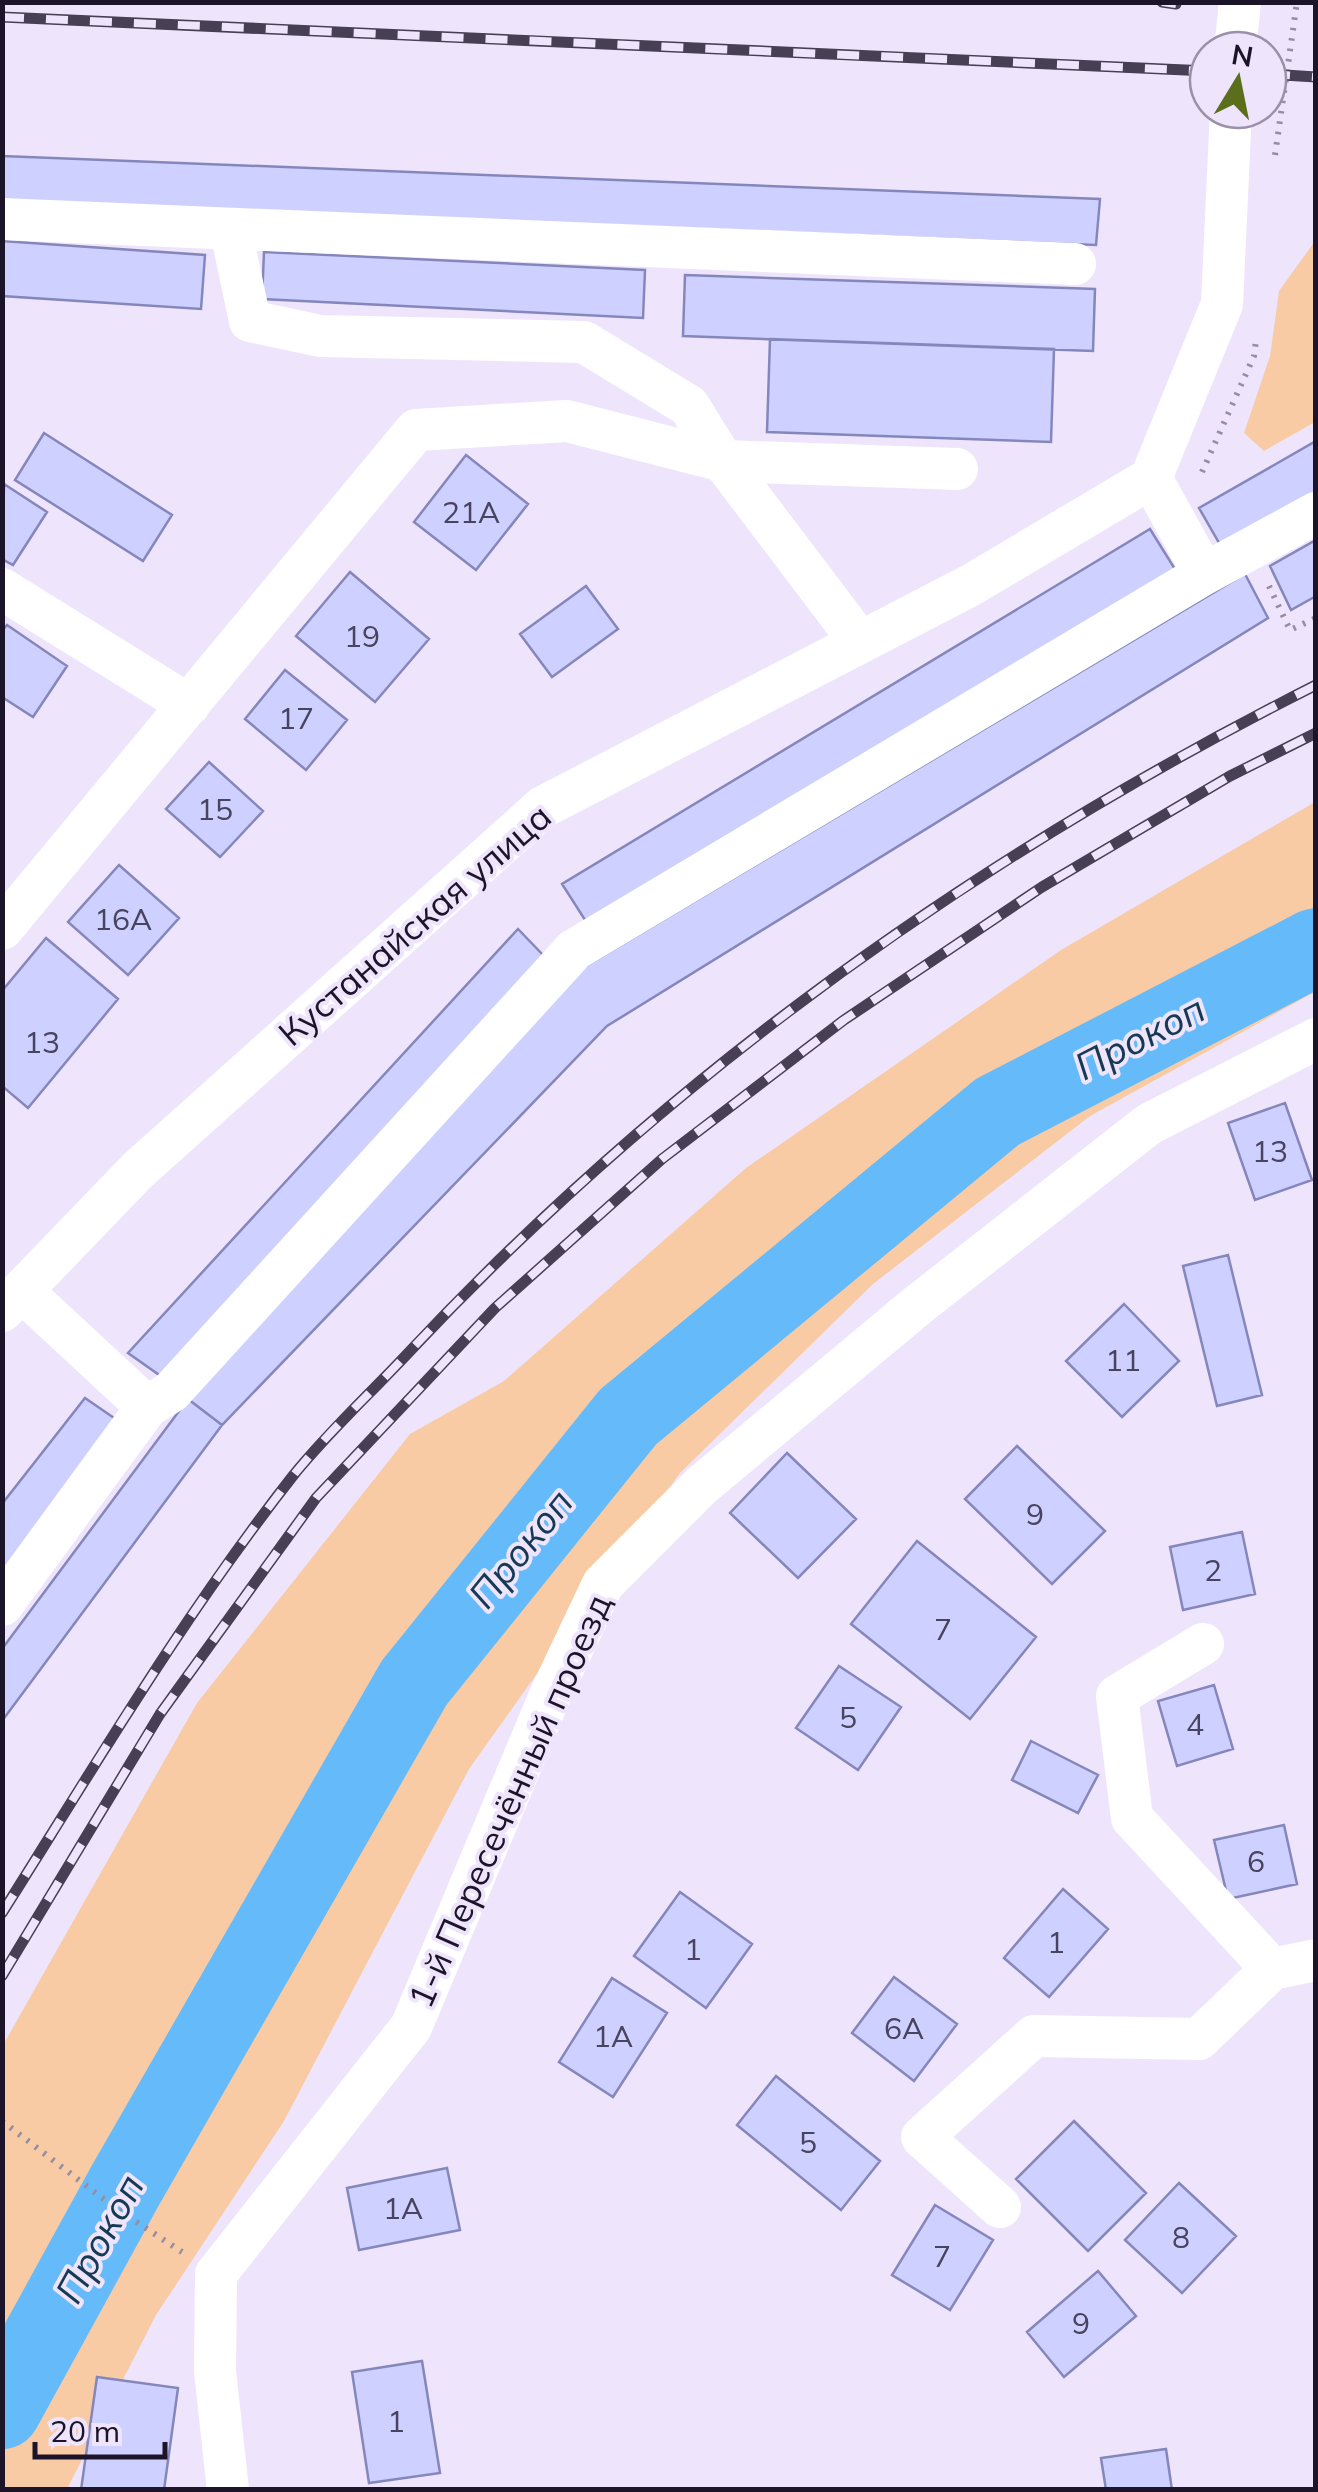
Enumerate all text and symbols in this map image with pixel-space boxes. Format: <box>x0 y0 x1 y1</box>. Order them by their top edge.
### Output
north arrow <box>1188 30 1288 130</box>
text: N <box>1229 36 1256 74</box>
house number: 21А <box>442 493 500 531</box>
house number: 19 <box>344 617 380 655</box>
house number: 17 <box>278 699 314 737</box>
house number: 15 <box>197 790 233 828</box>
street label: Кустанайская улица <box>269 794 560 1055</box>
house number: 16А <box>94 900 152 938</box>
water label: Прокоп <box>1067 984 1213 1090</box>
house number: 13 <box>24 1023 60 1061</box>
house number: 13 <box>1252 1132 1288 1170</box>
house number: 11 <box>1105 1341 1141 1379</box>
water label: Прокоп <box>458 1479 583 1618</box>
house number: 9 <box>1026 1495 1044 1533</box>
house number: 2 <box>1204 1551 1222 1589</box>
street label: 1-й Пересечённый проезд <box>398 1587 620 2014</box>
house number: 7 <box>934 1610 952 1648</box>
house number: 5 <box>839 1698 857 1736</box>
house number: 4 <box>1186 1705 1204 1743</box>
house number: 6 <box>1247 1842 1265 1880</box>
house number: 1 <box>1047 1923 1065 1961</box>
house number: 1 <box>684 1930 702 1968</box>
house number: 6А <box>884 2009 924 2047</box>
house number: 1А <box>593 2017 633 2055</box>
house number: 5 <box>799 2123 817 2161</box>
water label: Прокоп <box>44 2166 154 2311</box>
house number: 1А <box>383 2189 423 2227</box>
house number: 8 <box>1172 2218 1190 2256</box>
house number: 7 <box>933 2237 951 2275</box>
house number: 9 <box>1072 2304 1090 2342</box>
scale bar <box>35 2397 165 2459</box>
house number: 1 <box>387 2402 405 2440</box>
text: 20 m <box>50 2412 120 2450</box>

